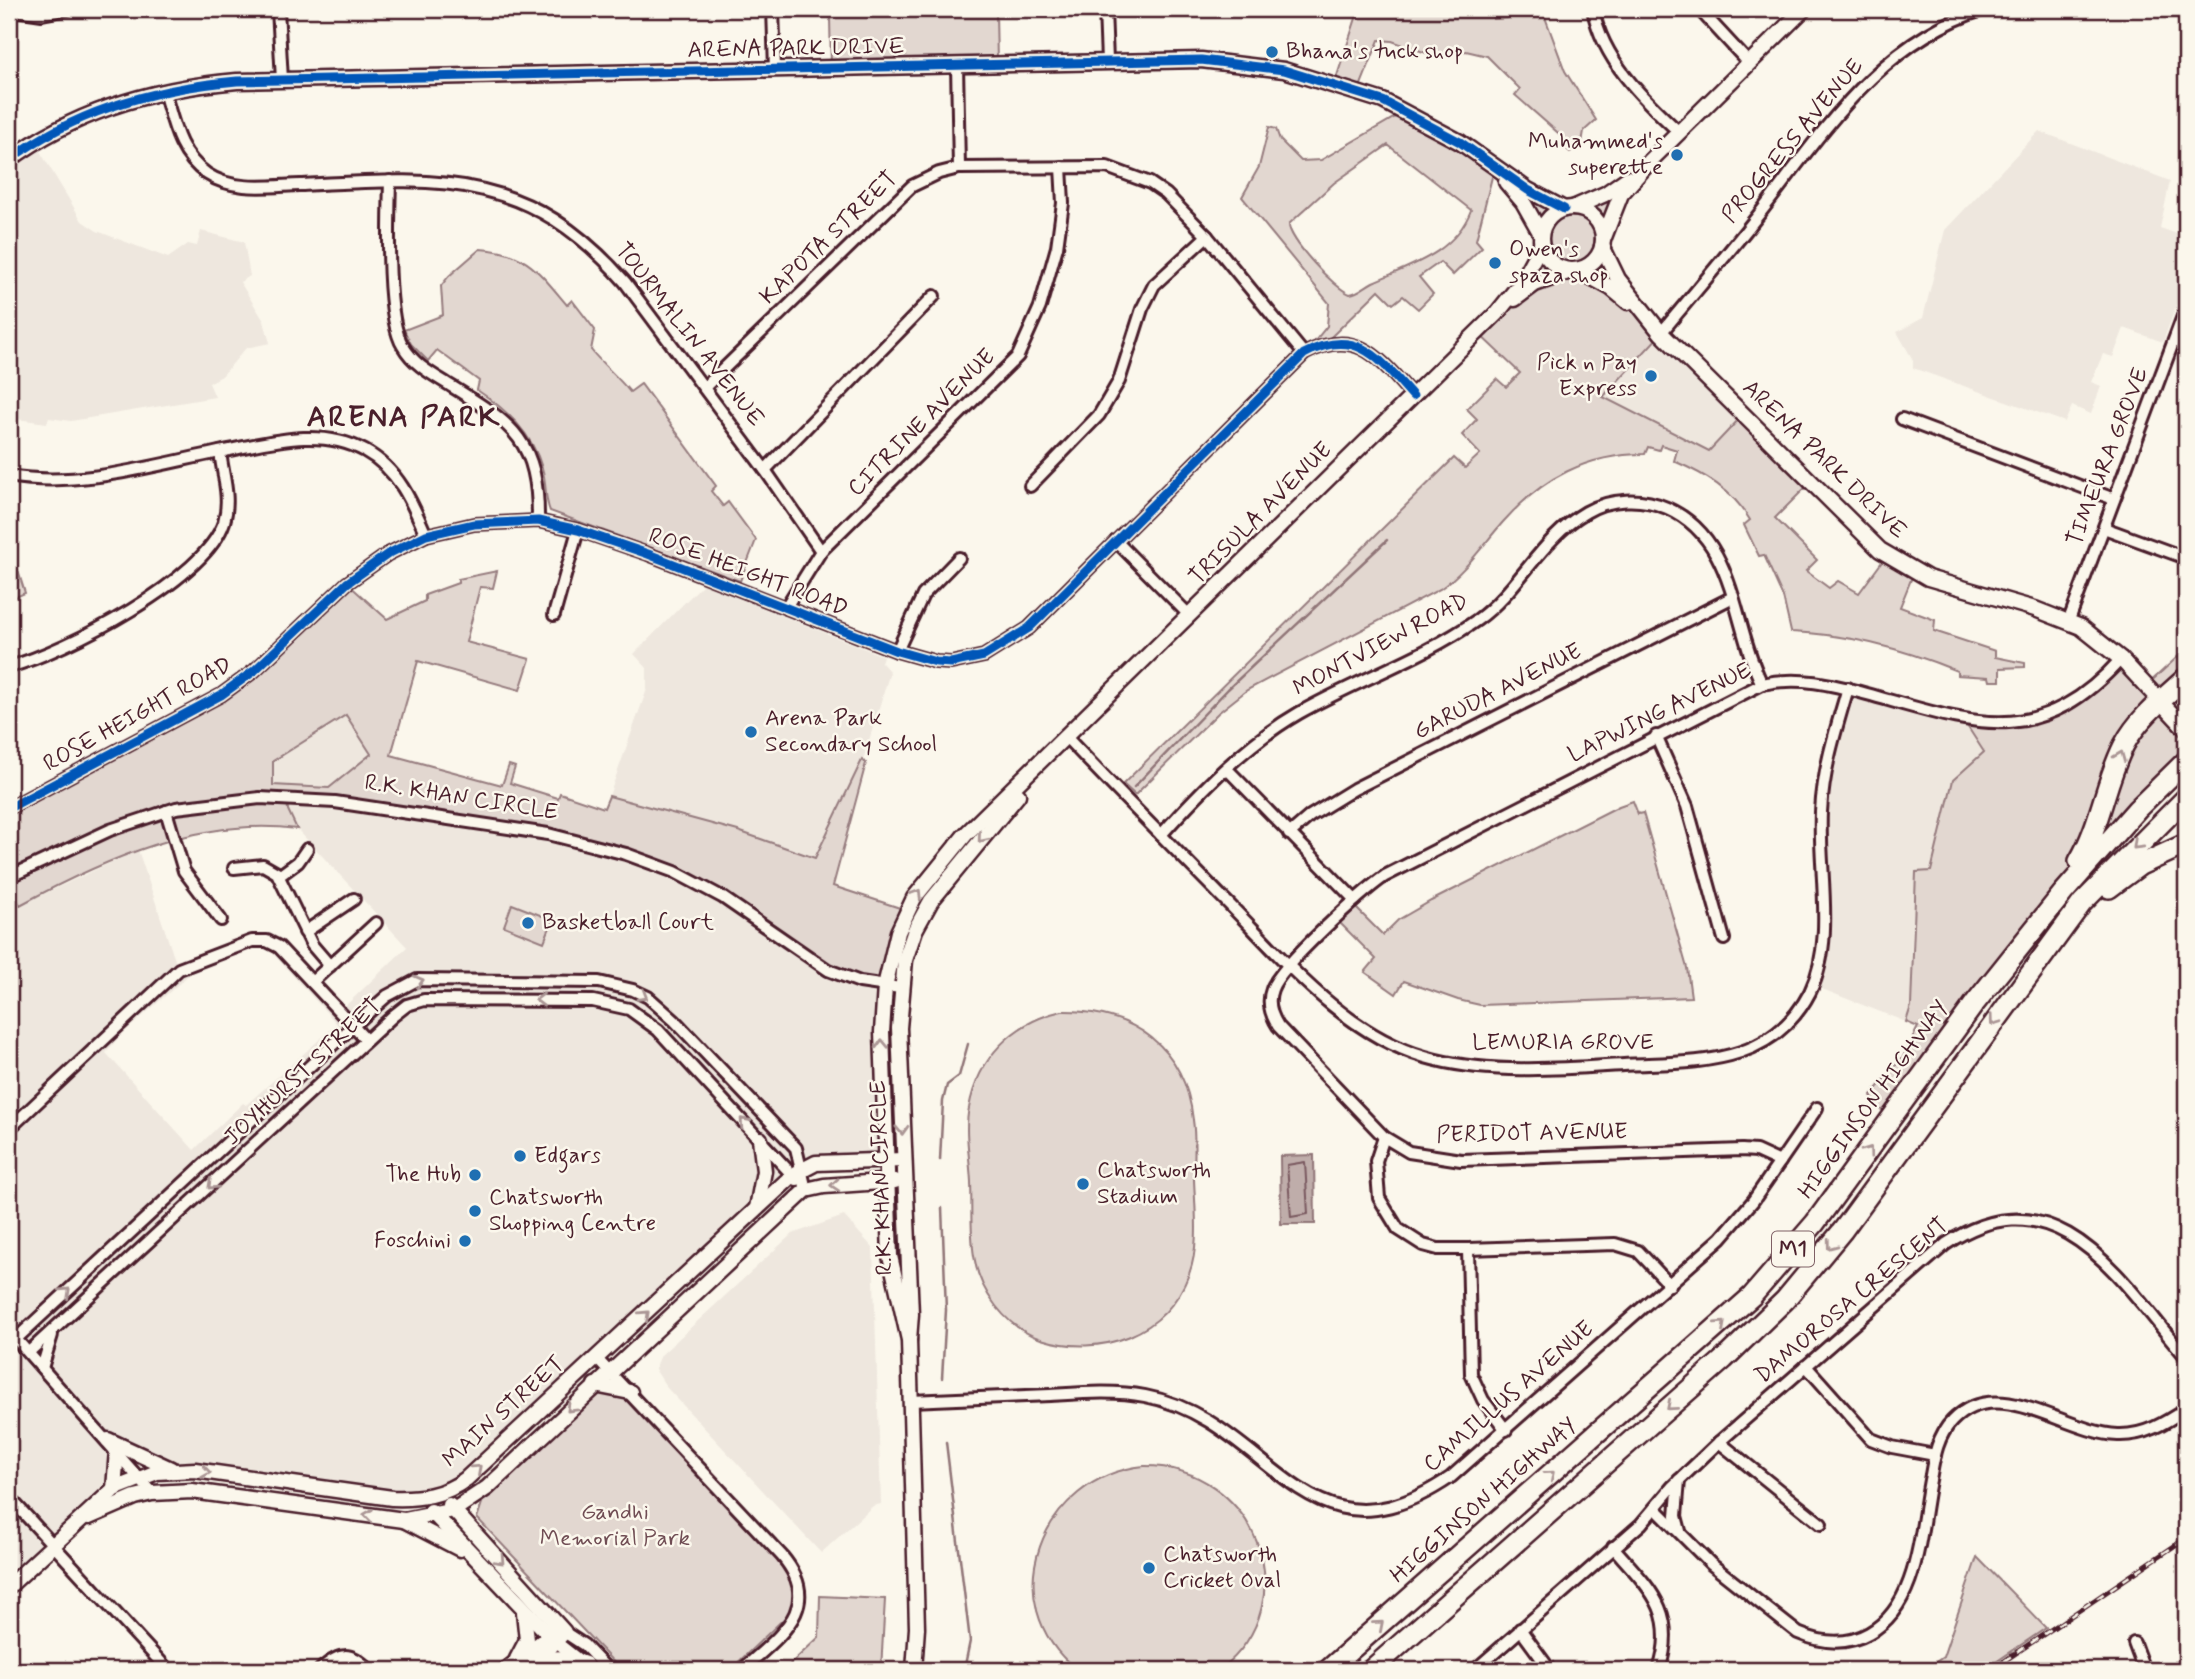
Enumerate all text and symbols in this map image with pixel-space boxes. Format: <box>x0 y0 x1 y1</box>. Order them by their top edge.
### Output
street label: ARENA PARK DRIVE <box>687 32 905 66</box>
place label: Bhana's tuck shop <box>1286 37 1463 67</box>
marker: Bhana's tuck shop <box>1264 44 1280 60</box>
street label: PROGRESS AVENUE <box>1715 53 1871 229</box>
place label: Muhammed's superette <box>1528 127 1663 183</box>
marker: Muhammed's superette <box>1669 147 1685 163</box>
street label: KAPOTA STREET <box>754 164 904 312</box>
place label: Owen's spaza shop <box>1509 235 1608 291</box>
street label: TOURMALIN AVENUE <box>608 237 770 433</box>
marker: Owen's spaza shop <box>1487 255 1503 271</box>
street label: CITRINE AVENUE <box>842 343 1002 503</box>
place label: Pick n Pay Express <box>1537 348 1637 404</box>
street label: TIMEURA GROVE <box>2060 363 2156 551</box>
marker: Pick n Pay Express <box>1643 368 1659 384</box>
street label: ARENA PARK DRIVE <box>1735 374 1913 546</box>
district label: ARENA PARK <box>307 398 501 437</box>
street label: TRISULA AVENUE <box>1183 436 1339 592</box>
street label: ROSE HEIGHT ROAD <box>644 521 852 625</box>
street label: MONTVIEW ROAD <box>1288 586 1474 704</box>
street label: GARUDA AVENUE <box>1409 637 1587 747</box>
street label: ROSE HEIGHT ROAD <box>38 651 238 779</box>
street label: LAPWING AVENUE <box>1563 656 1757 770</box>
place label: Arena Park Secondary School <box>765 704 937 760</box>
marker: Arena Park Secondary School <box>743 724 759 740</box>
one-way arrow <box>2111 751 2125 763</box>
street label: R.K. KHAN CIRCLE <box>362 768 560 828</box>
one-way arrow <box>978 830 990 843</box>
one-way arrow <box>2133 837 2145 849</box>
one-way arrow <box>909 889 921 902</box>
place label: Basketball Court <box>542 908 715 938</box>
marker: Basketball Court <box>520 915 536 931</box>
one-way arrow <box>413 975 425 989</box>
one-way arrow <box>636 988 649 1001</box>
street label: JOYHURST STREET <box>218 991 388 1153</box>
one-way arrow <box>534 992 545 1008</box>
street label: HIGGINSON HIGHWAY <box>1792 994 1956 1205</box>
one-way arrow <box>1990 1013 2002 1026</box>
street label: LEMURIA GROVE <box>1472 1028 1654 1058</box>
one-way arrow <box>875 1038 890 1049</box>
street label: R.K. KHAN CIRCLE <box>864 1080 900 1276</box>
one-way arrow <box>740 1117 752 1130</box>
street label: PERIDOT AVENUE <box>1436 1117 1628 1151</box>
one-way arrow <box>894 1125 910 1135</box>
place label: Edgars <box>534 1141 601 1173</box>
one-way arrow <box>1859 1146 1872 1159</box>
marker: Edgars <box>512 1148 528 1164</box>
place label: Chatsworth Stadium <box>1097 1156 1211 1212</box>
place label: The Hub <box>385 1160 461 1190</box>
marker: The Hub <box>467 1167 483 1183</box>
one-way arrow <box>207 1176 220 1189</box>
marker: Chatsworth Stadium <box>1075 1176 1091 1192</box>
one-way arrow <box>830 1178 841 1193</box>
place label: Chatsworth Shopping Centre <box>489 1183 656 1239</box>
marker: Chatsworth Shopping Centre <box>467 1203 483 1219</box>
street label: DAMOROSA CRESCENT <box>1749 1211 1955 1391</box>
place label: Foschini <box>374 1226 451 1256</box>
road number: M1 <box>1772 1232 1814 1266</box>
marker: Foschini <box>457 1233 473 1249</box>
one-way arrow <box>1827 1237 1840 1250</box>
one-way arrow <box>58 1288 71 1301</box>
one-way arrow <box>637 1310 650 1323</box>
street label: CAMILLUS AVENUE <box>1417 1315 1601 1479</box>
one-way arrow <box>1713 1321 1726 1333</box>
street label: MAIN STREET <box>436 1349 572 1475</box>
one-way arrow <box>1666 1397 1679 1410</box>
one-way arrow <box>566 1399 579 1412</box>
street label: HIGGINSON HIGHWAY <box>1384 1411 1584 1591</box>
one-way arrow <box>200 1464 212 1479</box>
one-way arrow <box>469 1465 482 1477</box>
one-way arrow <box>1542 1471 1555 1483</box>
park label: Gandhi Memorial Park <box>540 1498 690 1554</box>
one-way arrow <box>362 1508 374 1523</box>
place label: Chatsworth Cricket Oval <box>1163 1540 1281 1596</box>
one-way arrow <box>492 1551 504 1564</box>
marker: Chatsworth Cricket Oval <box>1141 1560 1157 1576</box>
one-way arrow <box>1371 1621 1384 1633</box>

